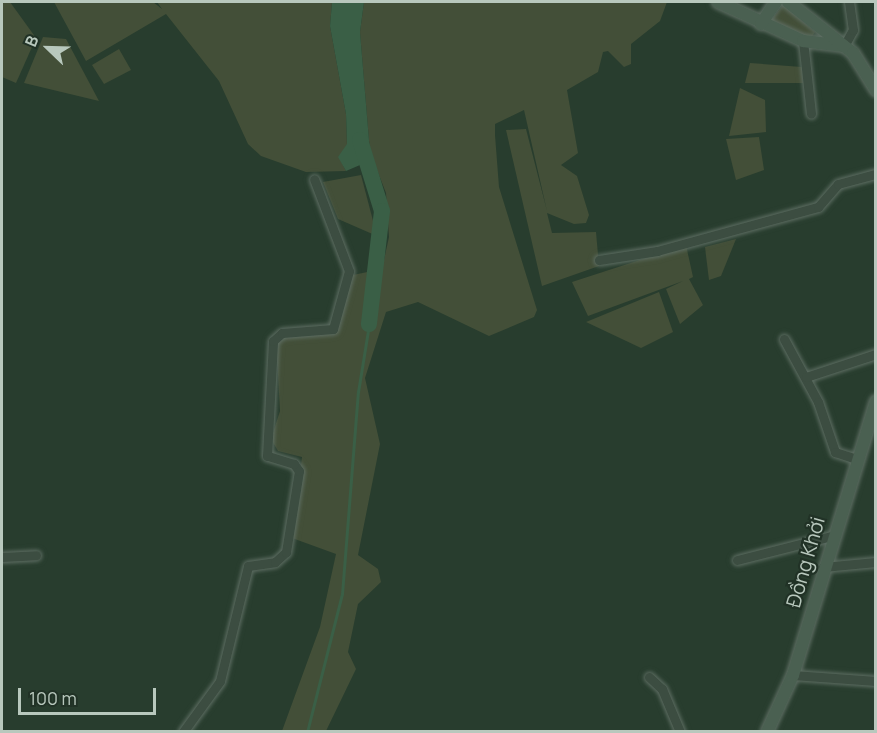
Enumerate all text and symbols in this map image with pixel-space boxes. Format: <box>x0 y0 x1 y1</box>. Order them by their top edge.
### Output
north arrow <box>18 18 78 78</box>
text: B <box>19 32 44 50</box>
street label: Đồng Khởi <box>781 514 829 610</box>
scale bar <box>21 676 159 714</box>
text: 100 m <box>29 686 77 710</box>

